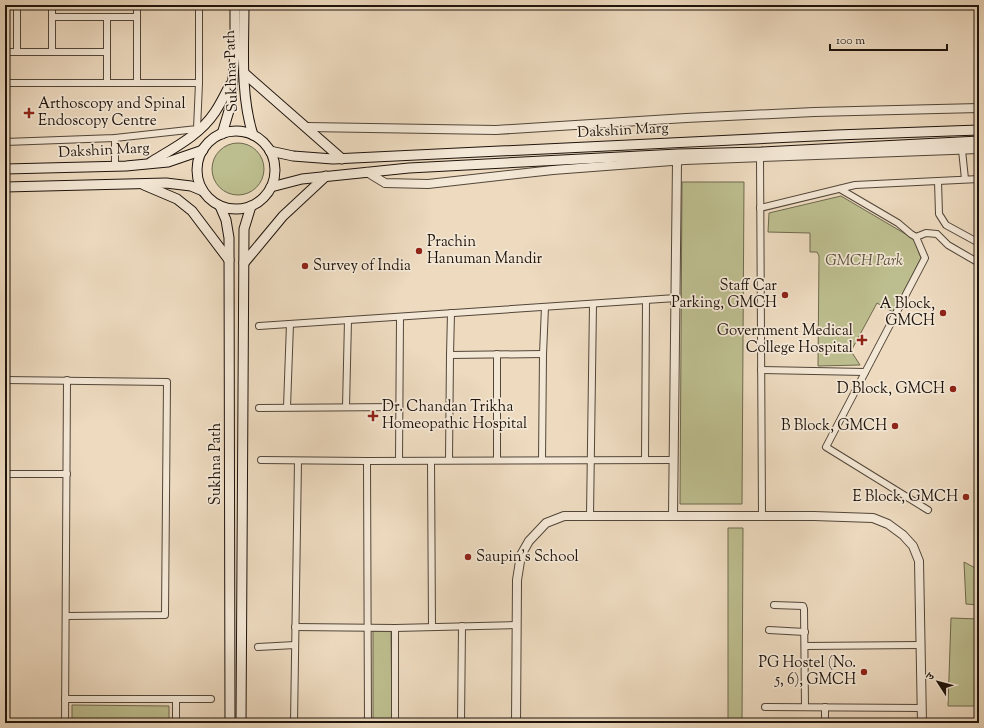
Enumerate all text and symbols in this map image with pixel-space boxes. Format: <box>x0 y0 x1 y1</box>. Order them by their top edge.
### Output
scale bar <box>830 26 947 52</box>
street label: Sukhna Path <box>220 29 244 113</box>
text: 100 m <box>836 32 865 50</box>
place label: Arthoscopy and Spinal Endoscopy Centre <box>38 94 186 132</box>
marker: Arthoscopy and Spinal Endoscopy Centre <box>23 107 35 119</box>
street label: Dakshin Marg <box>577 118 669 144</box>
street label: Dakshin Marg <box>58 138 150 164</box>
place label: Prachin Hanuman Mandir <box>427 232 543 270</box>
marker: Prachin Hanuman Mandir <box>414 246 424 256</box>
park label: GMCH Park <box>825 251 903 272</box>
place label: Survey of India <box>313 256 411 277</box>
marker: Survey of India <box>300 261 310 271</box>
place label: Staff Car Parking, GMCH <box>671 276 777 314</box>
marker: Staff Car Parking, GMCH <box>780 290 790 300</box>
place label: A Block, GMCH <box>879 294 935 332</box>
marker: A Block, GMCH <box>938 308 948 318</box>
place label: Government Medical College Hospital <box>717 321 853 359</box>
marker: Government Medical College Hospital <box>856 334 868 346</box>
place label: D Block, GMCH <box>837 379 945 400</box>
marker: D Block, GMCH <box>948 384 958 394</box>
place label: Dr. Chandan Trikha Homeopathic Hospital <box>382 397 527 435</box>
marker: Dr. Chandan Trikha Homeopathic Hospital <box>367 410 379 422</box>
place label: B Block, GMCH <box>781 416 887 437</box>
marker: B Block, GMCH <box>890 421 900 431</box>
street label: Sukhna Path <box>206 423 227 505</box>
place label: E Block, GMCH <box>853 487 958 508</box>
marker: E Block, GMCH <box>961 492 971 502</box>
place label: Saupin's School <box>476 547 579 568</box>
marker: Saupin's School <box>463 552 473 562</box>
place label: PG Hostel (No. 5, 6), GMCH <box>758 653 856 691</box>
north arrow <box>918 662 958 702</box>
marker: PG Hostel (No. 5, 6), GMCH <box>859 667 869 677</box>
text: उ <box>922 669 940 684</box>

